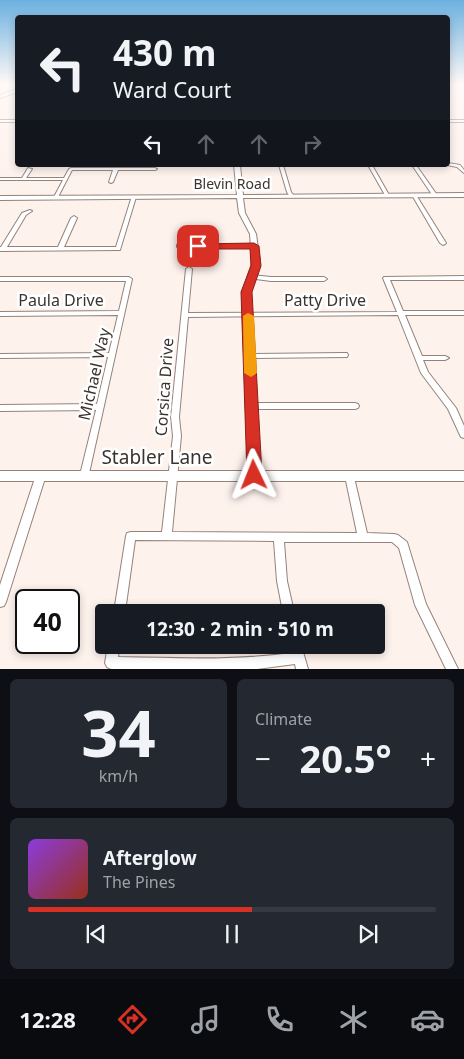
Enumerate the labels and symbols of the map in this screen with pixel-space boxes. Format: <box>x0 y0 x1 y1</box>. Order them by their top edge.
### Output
street label: Blevin Road <box>194 174 271 193</box>
pin <box>177 225 219 267</box>
street label: Paula Drive <box>18 289 104 311</box>
street label: Patty Drive <box>284 289 366 311</box>
street label: Michael Way <box>73 325 116 422</box>
street label: Corsica Drive <box>150 337 178 437</box>
street label: Stabler Lane <box>101 444 213 470</box>
position arrow <box>227 448 279 500</box>
speed limit sign: 40 <box>15 589 80 654</box>

